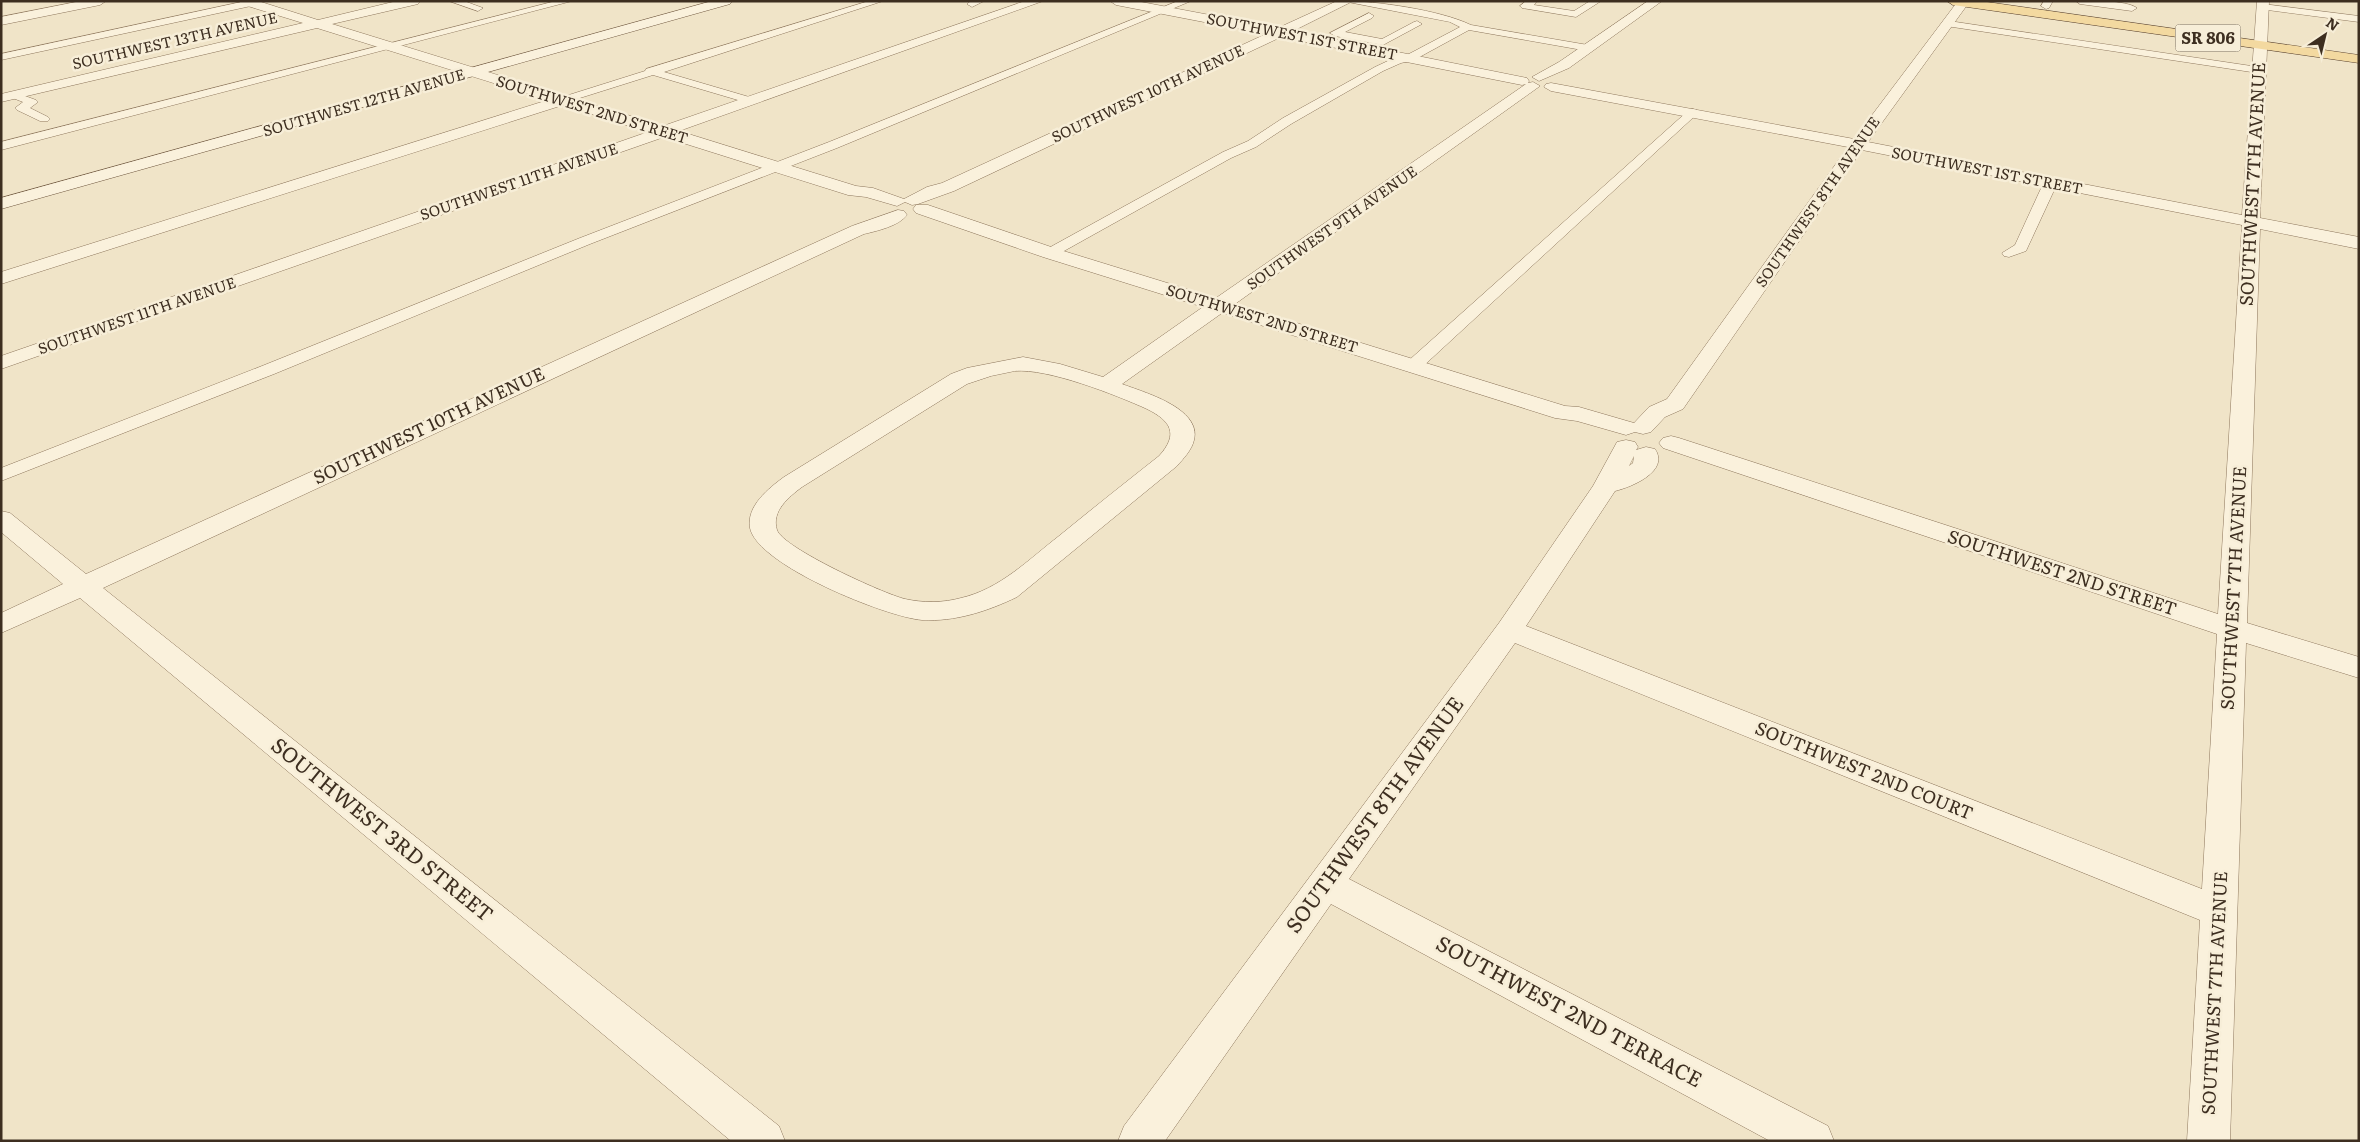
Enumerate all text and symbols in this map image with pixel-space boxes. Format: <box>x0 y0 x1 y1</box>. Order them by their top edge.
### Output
street label: SOUTHWEST 13TH AVENUE <box>70 5 280 74</box>
street label: SOUTHWEST 1ST STREET <box>1205 6 1400 65</box>
north arrow <box>2300 10 2350 60</box>
text: N <box>2322 12 2344 35</box>
road number: SR 806 <box>2176 24 2240 52</box>
street label: SOUTHWEST 10TH AVENUE <box>1047 38 1248 148</box>
street label: SOUTHWEST 7TH AVENUE <box>2232 61 2271 306</box>
street label: SOUTHWEST 12TH AVENUE <box>260 62 467 141</box>
street label: SOUTHWEST 2ND STREET <box>494 68 691 149</box>
street label: SOUTHWEST 8TH AVENUE <box>1749 111 1885 291</box>
street label: SOUTHWEST 11TH AVENUE <box>416 136 621 225</box>
street label: SOUTHWEST 1ST STREET <box>1890 140 2085 199</box>
street label: SOUTHWEST 9TH AVENUE <box>1241 159 1421 295</box>
street label: SOUTHWEST 11TH AVENUE <box>34 270 239 359</box>
street label: SOUTHWEST 2ND STREET <box>1164 277 1361 358</box>
street label: SOUTHWEST 10TH AVENUE <box>308 359 549 490</box>
street label: SOUTHWEST 7TH AVENUE <box>2213 465 2252 710</box>
street label: SOUTHWEST 2ND STREET <box>1944 522 2181 621</box>
street label: SOUTHWEST 8TH AVENUE <box>1276 689 1469 938</box>
street label: SOUTHWEST 2ND COURT <box>1752 713 1978 826</box>
street label: SOUTHWEST 3RD STREET <box>266 728 501 928</box>
street label: SOUTHWEST 7TH AVENUE <box>2194 870 2233 1115</box>
street label: SOUTHWEST 2ND TERRACE <box>1431 926 1709 1093</box>

